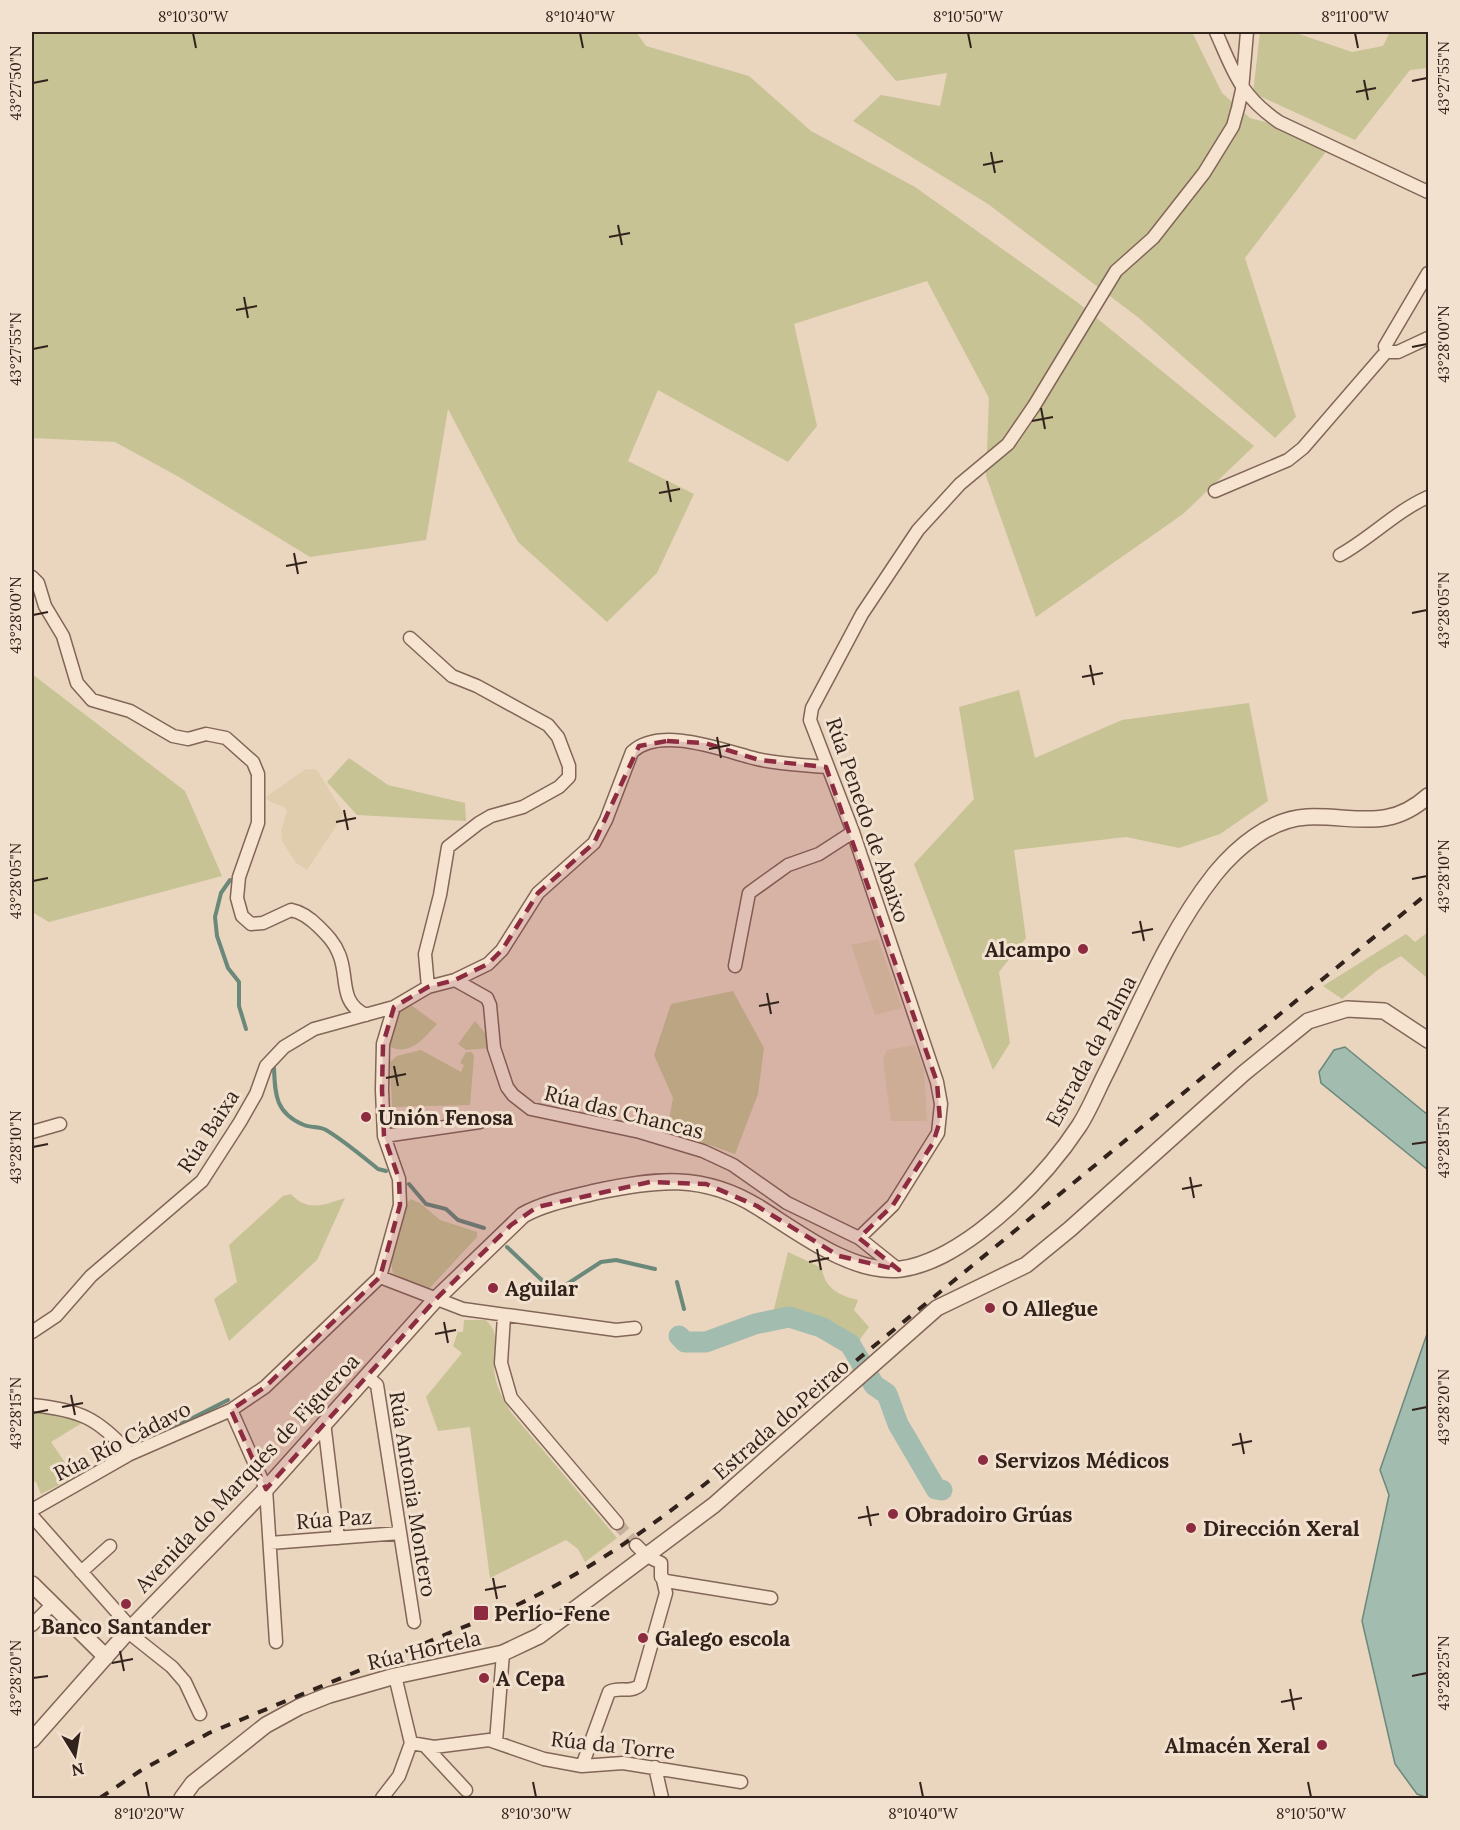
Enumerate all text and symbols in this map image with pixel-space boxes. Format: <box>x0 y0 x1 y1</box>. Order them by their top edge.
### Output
text: 8°10'30"W <box>158 7 229 26</box>
text: 8°10'40"W <box>545 7 616 26</box>
text: 8°10'50"W <box>933 7 1004 26</box>
text: 8°11'00"W <box>1321 7 1390 26</box>
text: 43°27'55"N <box>1434 41 1453 115</box>
text: 43°27'50"N <box>6 46 25 120</box>
text: 43°28'00"N <box>1434 305 1453 383</box>
text: 43°27'55"N <box>6 312 25 386</box>
text: 43°28'05"N <box>1434 572 1453 648</box>
text: 43°28'00"N <box>6 576 25 654</box>
street label: Rúa Penedo de Abaixo <box>820 714 916 926</box>
text: 43°28'10"N <box>1434 839 1453 913</box>
text: 43°28'05"N <box>6 843 25 919</box>
place label: Alcampo <box>985 936 1071 963</box>
marker: Alcampo <box>1076 942 1090 956</box>
street label: Estrada da Palma <box>1040 971 1142 1131</box>
street label: Rúa das Chancas <box>542 1079 706 1145</box>
street label: Rúa Baixa <box>171 1084 245 1178</box>
place label: Unión Fenosa <box>378 1104 513 1131</box>
text: 43°28'15"N <box>1434 1106 1453 1178</box>
text: 43°28'10"N <box>6 1110 25 1184</box>
marker: Unión Fenosa <box>359 1110 373 1124</box>
place label: Aguilar <box>505 1275 578 1302</box>
marker: Aguilar <box>486 1281 500 1295</box>
place label: O Allegue <box>1002 1295 1098 1322</box>
marker: O Allegue <box>983 1301 997 1315</box>
street label: Avenida do Marqués de Figueroa <box>128 1348 365 1599</box>
street label: Estrada do Peirao <box>707 1352 855 1486</box>
text: 43°28'20"N <box>1434 1369 1453 1445</box>
text: 43°28'15"N <box>6 1377 25 1449</box>
street label: Rúa Antonia Montero <box>383 1389 443 1599</box>
street label: Rúa Río Cádavo <box>49 1395 195 1487</box>
place label: Servizos Médicos <box>995 1447 1169 1474</box>
marker: Servizos Médicos <box>976 1453 990 1467</box>
place label: Obradoiro Grúas <box>905 1501 1072 1528</box>
street label: Rúa Paz <box>295 1503 373 1535</box>
marker: Obradoiro Grúas <box>886 1507 900 1521</box>
place label: Dirección Xeral <box>1203 1515 1360 1542</box>
marker: Dirección Xeral <box>1184 1521 1198 1535</box>
marker: Banco Santander <box>119 1597 133 1611</box>
place label: Perlío-Fene <box>494 1600 610 1627</box>
marker: Perlío-Fene <box>472 1604 490 1622</box>
place label: Banco Santander <box>41 1613 211 1640</box>
street label: Rúa Hortela <box>365 1624 484 1676</box>
place label: Galego escola <box>655 1625 790 1652</box>
marker: Galego escola <box>636 1631 650 1645</box>
text: 43°28'25"N <box>1434 1635 1453 1711</box>
text: 43°28'20"N <box>6 1640 25 1716</box>
place label: A Cepa <box>496 1665 565 1692</box>
marker: A Cepa <box>477 1671 491 1685</box>
north arrow <box>45 1725 105 1785</box>
street label: Rúa da Torre <box>549 1725 677 1765</box>
place label: Almacén Xeral <box>1165 1732 1310 1759</box>
marker: Almacén Xeral <box>1315 1738 1329 1752</box>
text: N <box>70 1759 86 1781</box>
text: 8°10'20"W <box>114 1804 185 1823</box>
text: 8°10'30"W <box>501 1804 572 1823</box>
text: 8°10'40"W <box>888 1804 959 1823</box>
text: 8°10'50"W <box>1276 1804 1347 1823</box>

